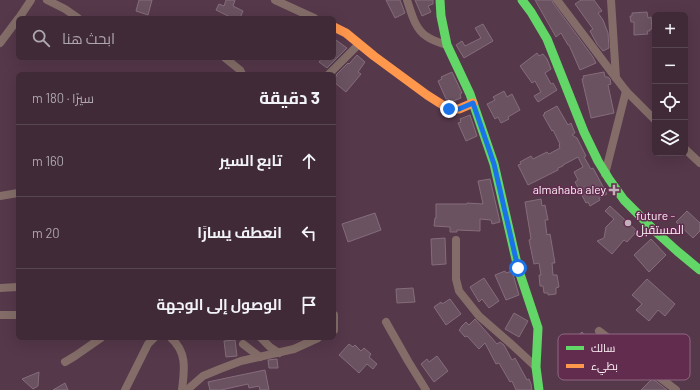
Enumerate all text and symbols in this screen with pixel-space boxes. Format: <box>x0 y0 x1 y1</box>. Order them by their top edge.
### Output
map controls <box>652 12 688 156</box>
button: + <box>652 12 688 48</box>
search box <box>16 16 336 60</box>
icon: search <box>30 27 52 49</box>
text: ابحث هنا <box>62 29 115 47</box>
button: − <box>652 48 688 84</box>
button: locate <box>652 84 688 120</box>
text: 3 دقيقة <box>259 87 320 107</box>
text: سيرًا · 180 m <box>32 90 94 106</box>
route end <box>440 100 458 118</box>
button: layers <box>652 120 688 156</box>
icon: ahead <box>298 150 320 172</box>
text: تابع السير <box>219 151 282 169</box>
text: 160 m <box>32 153 64 169</box>
place label: almahaba aley <box>533 182 606 196</box>
marker: almahaba aley <box>609 185 619 195</box>
place label: future - المستقبل <box>636 208 684 237</box>
marker: future - المستقبل <box>623 218 633 228</box>
icon: left <box>298 222 320 244</box>
text: انعطف يسارًا <box>197 223 282 241</box>
text: 20 m <box>32 225 60 241</box>
route start <box>509 259 527 277</box>
icon: arrive <box>298 294 320 316</box>
text: الوصول إلى الوجهة <box>156 295 282 313</box>
legend <box>558 334 690 380</box>
text: سالك <box>591 341 615 354</box>
text: بطيء <box>591 359 618 375</box>

